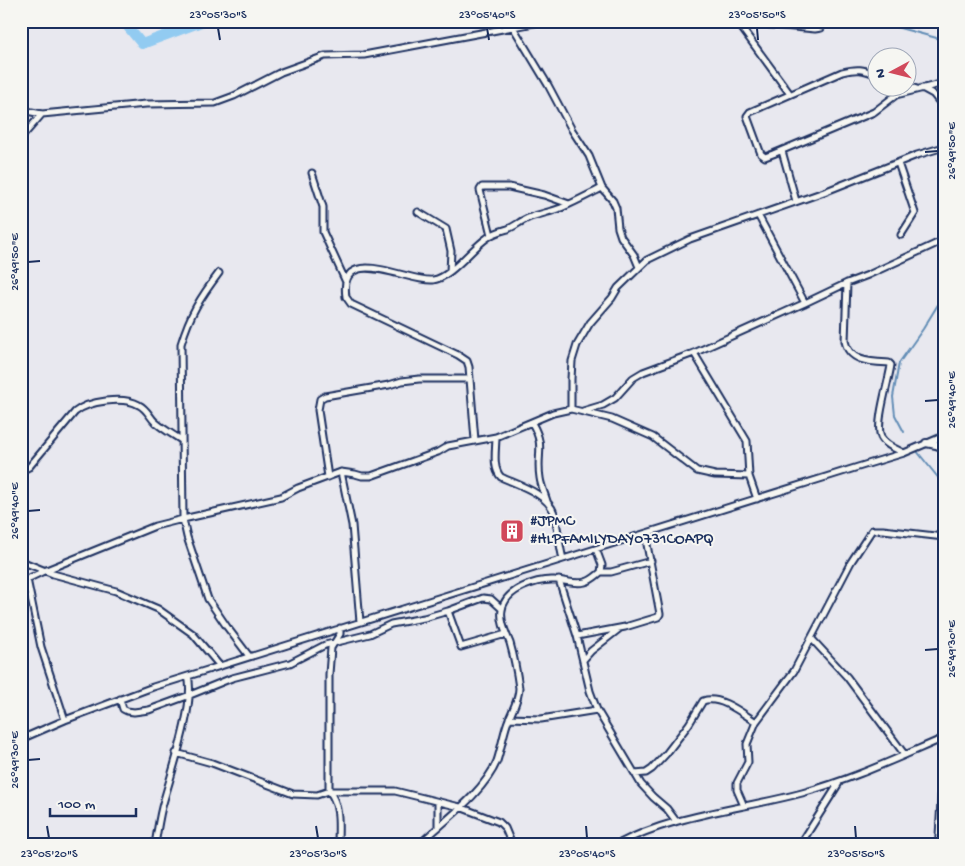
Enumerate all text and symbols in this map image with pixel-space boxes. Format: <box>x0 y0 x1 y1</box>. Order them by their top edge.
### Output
text: 23°05'30"S <box>189 9 247 23</box>
text: 23°05'40"S <box>459 9 516 23</box>
text: 23°05'50"S <box>728 9 786 23</box>
north arrow <box>868 48 918 98</box>
text: N <box>873 68 891 79</box>
text: 26°49'50"E <box>946 122 960 180</box>
text: 26°49'50"E <box>9 233 23 291</box>
text: 26°49'40"E <box>946 371 960 429</box>
text: 26°49'40"E <box>9 482 23 540</box>
place label: #JPMC #HLPFAMILYDAY0731COAPQ <box>530 513 714 550</box>
building icon: #JPMC #HLPFAMILYDAY0731COAPQ <box>499 518 525 544</box>
text: 26°49'30"E <box>946 620 960 678</box>
text: 26°49'30"E <box>9 731 23 789</box>
scale bar <box>50 786 136 818</box>
text: 100 m <box>57 796 96 814</box>
text: 23°05'20"S <box>21 848 78 862</box>
text: 23°05'30"S <box>289 848 347 862</box>
text: 23°05'40"S <box>559 848 616 862</box>
text: 23°05'50"S <box>827 848 885 862</box>

